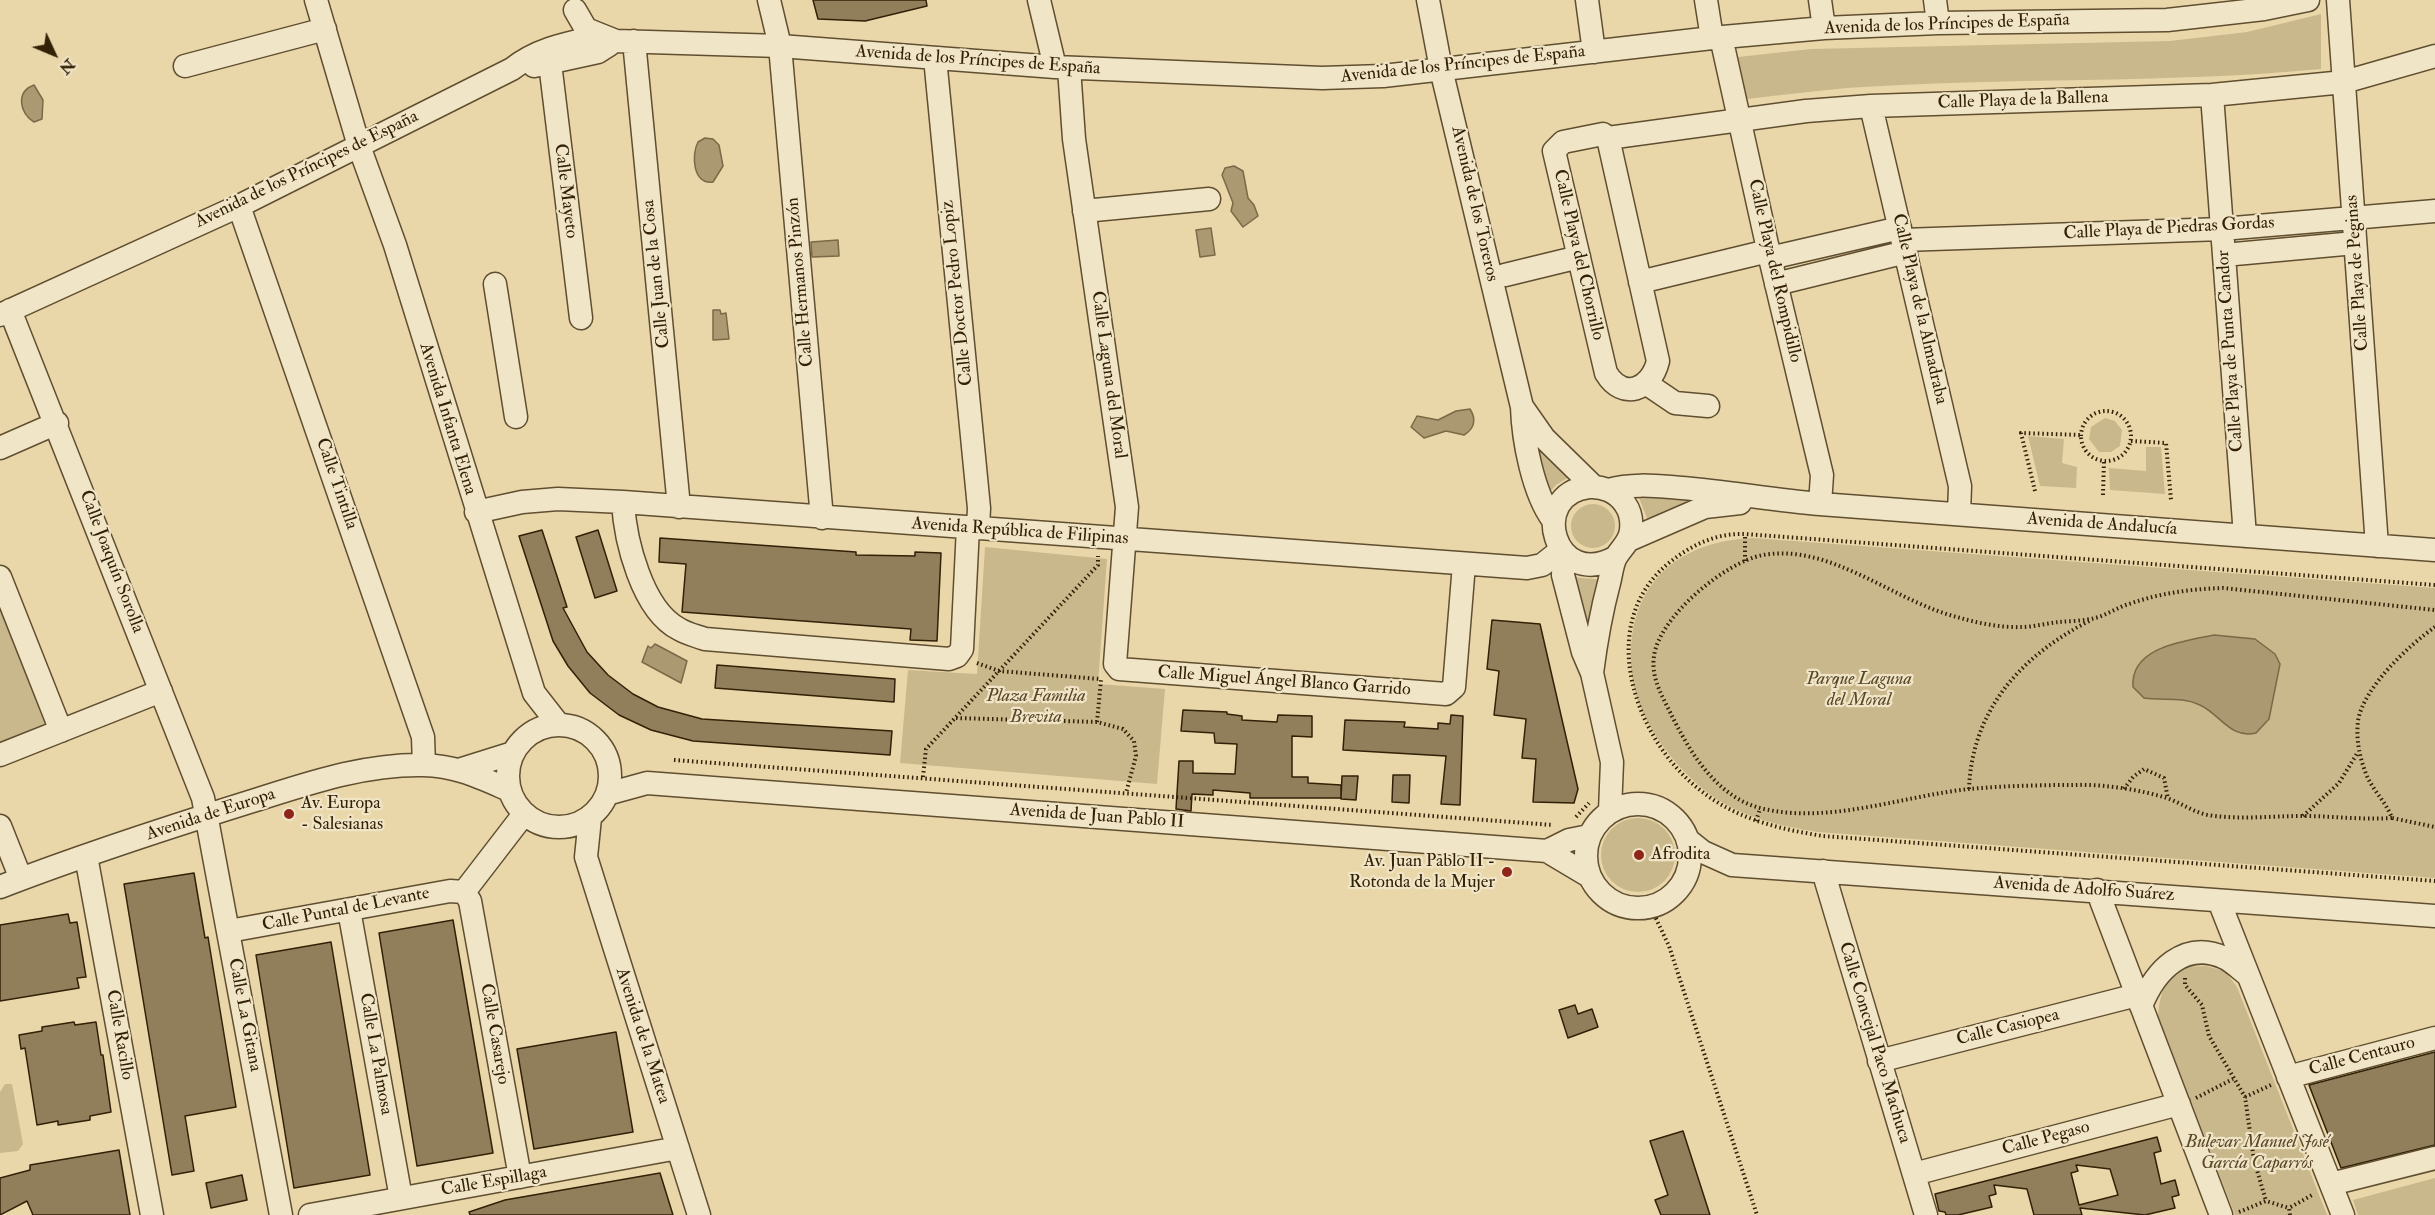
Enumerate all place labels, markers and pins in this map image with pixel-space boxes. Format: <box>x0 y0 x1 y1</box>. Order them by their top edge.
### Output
place label: Av. Europa - Salesianas <box>301 793 383 836</box>
marker: Av. Europa - Salesianas <box>282 807 296 821</box>
place label: Afrodita <box>1651 844 1710 866</box>
marker: Afrodita <box>1632 848 1646 862</box>
place label: Av. Juan Pablo II - Rotonda de la Mujer <box>1349 851 1495 894</box>
marker: Av. Juan Pablo II - Rotonda de la Mujer <box>1500 865 1514 879</box>

